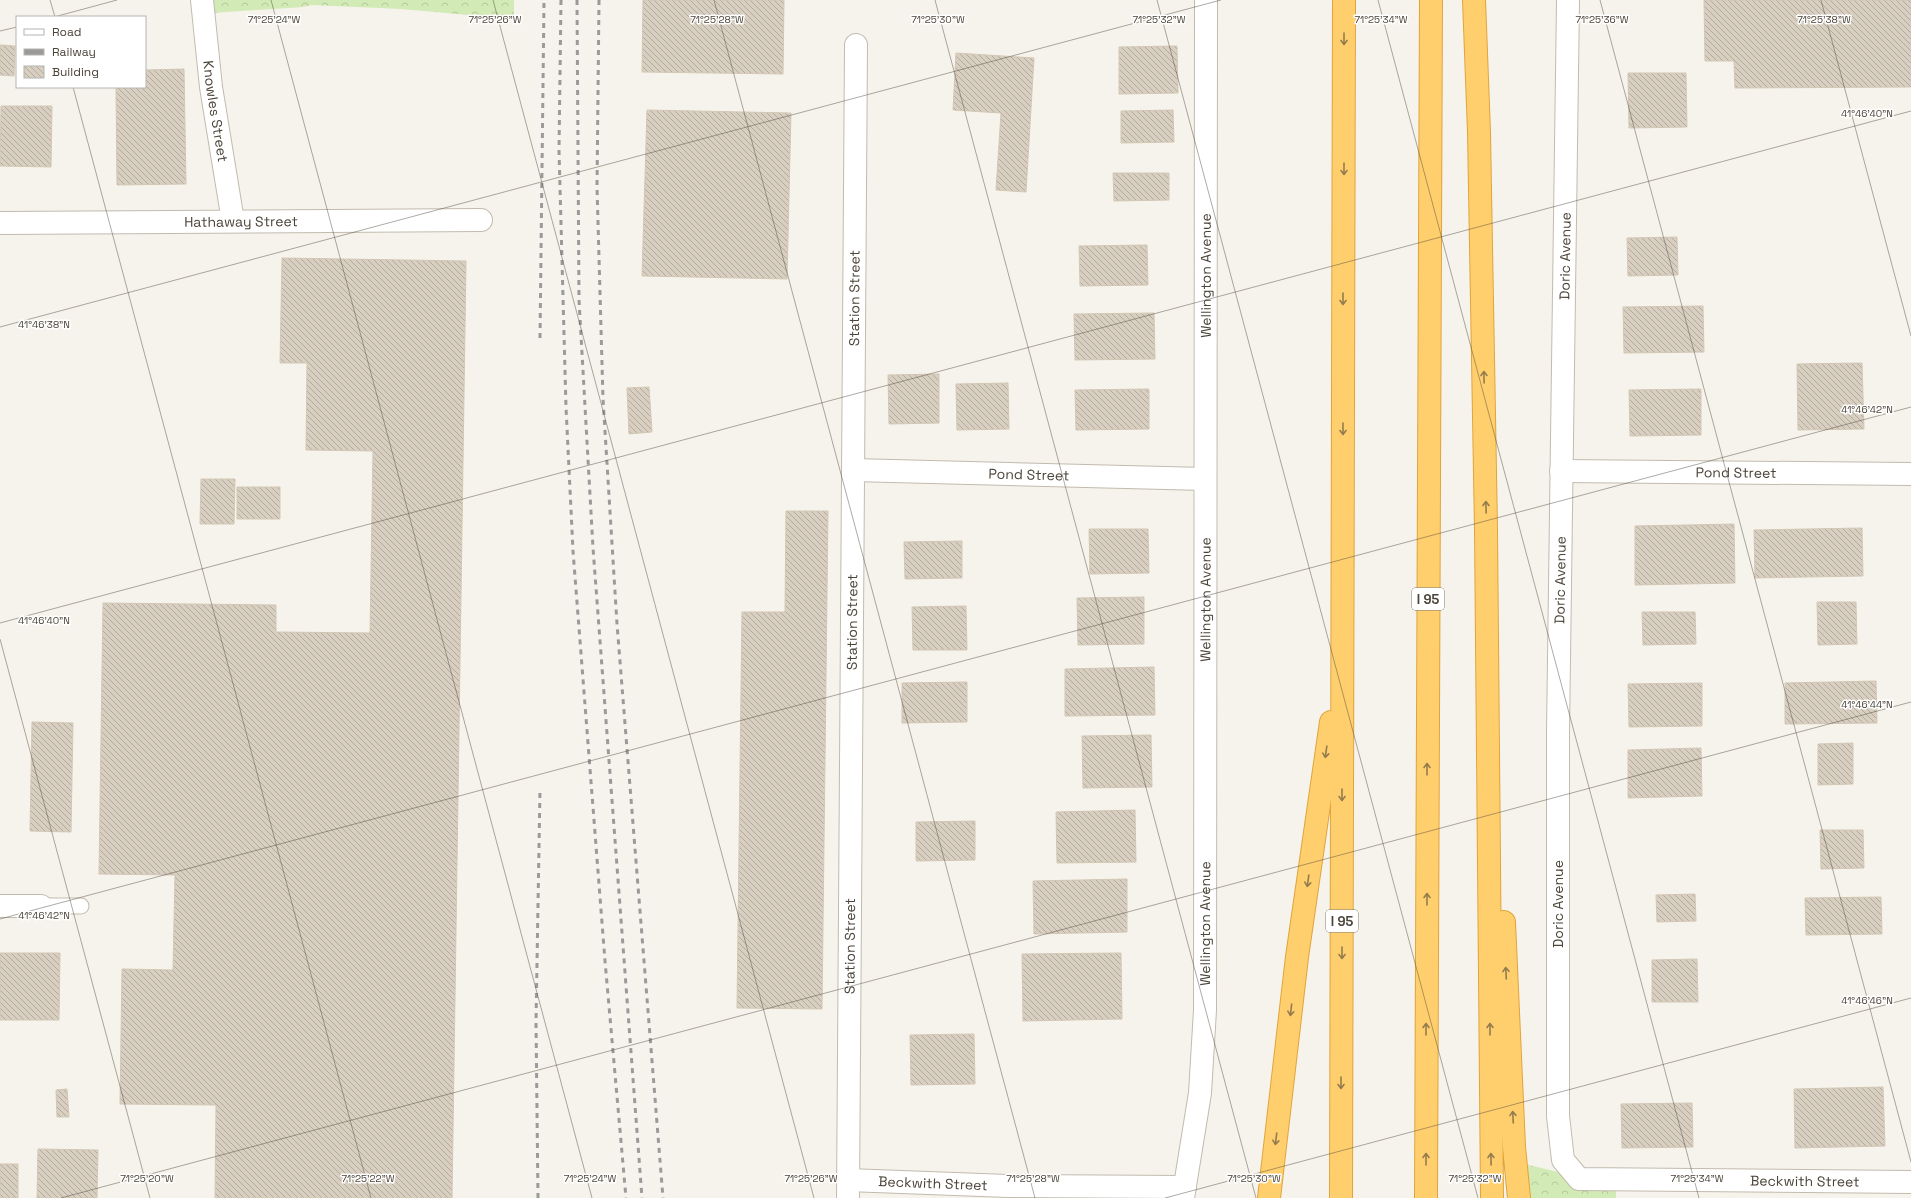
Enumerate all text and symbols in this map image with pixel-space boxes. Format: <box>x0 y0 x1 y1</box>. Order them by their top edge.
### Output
text: 71°25'24"W <box>248 13 301 26</box>
text: 71°25'26"W <box>468 13 522 26</box>
text: 71°25'28"W <box>690 13 744 26</box>
text: 71°25'30"W <box>911 13 965 26</box>
text: 71°25'32"W <box>1132 13 1186 26</box>
text: 71°25'34"W <box>1355 13 1408 26</box>
text: 71°25'36"W <box>1575 13 1629 26</box>
text: 71°25'38"W <box>1797 13 1851 26</box>
legend <box>16 16 146 88</box>
text: Road <box>52 24 81 40</box>
one-way arrow <box>1340 32 1348 45</box>
text: Railway <box>52 44 96 60</box>
street label: Knowles Street <box>199 60 232 163</box>
text: Building <box>52 64 99 80</box>
text: 41°46'40"N <box>1841 107 1893 120</box>
one-way arrow <box>1340 162 1348 175</box>
street label: Hathaway Street <box>184 212 298 231</box>
street label: Doric Avenue <box>1555 212 1575 300</box>
street label: Wellington Avenue <box>1197 213 1215 338</box>
street label: Station Street <box>845 250 864 346</box>
one-way arrow <box>1339 292 1347 305</box>
text: 41°46'38"N <box>18 318 70 331</box>
one-way arrow <box>1480 371 1488 384</box>
text: 41°46'42"N <box>1841 403 1893 416</box>
one-way arrow <box>1339 422 1347 435</box>
street label: Pond Street <box>1695 463 1777 482</box>
street label: Pond Street <box>988 464 1070 485</box>
one-way arrow <box>1482 501 1490 514</box>
street label: Doric Avenue <box>1550 536 1570 624</box>
street label: Wellington Avenue <box>1196 537 1214 662</box>
street label: Station Street <box>843 574 861 670</box>
road number: I 95 <box>1412 588 1444 610</box>
text: 41°46'40"N <box>18 614 70 627</box>
text: 41°46'44"N <box>1841 698 1893 711</box>
one-way arrow <box>1322 745 1330 758</box>
one-way arrow <box>1424 763 1431 776</box>
one-way arrow <box>1338 788 1346 801</box>
street label: Doric Avenue <box>1549 860 1567 948</box>
street label: Wellington Avenue <box>1196 861 1214 986</box>
one-way arrow <box>1304 874 1312 887</box>
one-way arrow <box>1423 893 1431 906</box>
street label: Station Street <box>840 898 859 994</box>
text: 41°46'42"N <box>18 909 70 922</box>
road number: I 95 <box>1326 910 1358 932</box>
one-way arrow <box>1338 946 1346 959</box>
one-way arrow <box>1502 967 1510 980</box>
text: 41°46'46"N <box>1841 994 1893 1007</box>
one-way arrow <box>1288 1003 1295 1016</box>
one-way arrow <box>1422 1023 1430 1036</box>
one-way arrow <box>1486 1023 1494 1036</box>
one-way arrow <box>1337 1076 1345 1089</box>
one-way arrow <box>1509 1111 1516 1124</box>
one-way arrow <box>1272 1132 1280 1145</box>
one-way arrow <box>1422 1153 1430 1166</box>
one-way arrow <box>1488 1153 1495 1166</box>
text: 71°25'20"W <box>120 1172 174 1185</box>
text: 71°25'22"W <box>341 1172 395 1185</box>
text: 71°25'24"W <box>564 1172 617 1185</box>
text: 71°25'26"W <box>784 1172 838 1185</box>
street label: Beckwith Street <box>878 1172 988 1194</box>
text: 71°25'28"W <box>1006 1172 1060 1185</box>
text: 71°25'30"W <box>1227 1172 1281 1185</box>
text: 71°25'32"W <box>1448 1172 1502 1185</box>
text: 71°25'34"W <box>1671 1172 1724 1185</box>
street label: Beckwith Street <box>1750 1172 1860 1191</box>

